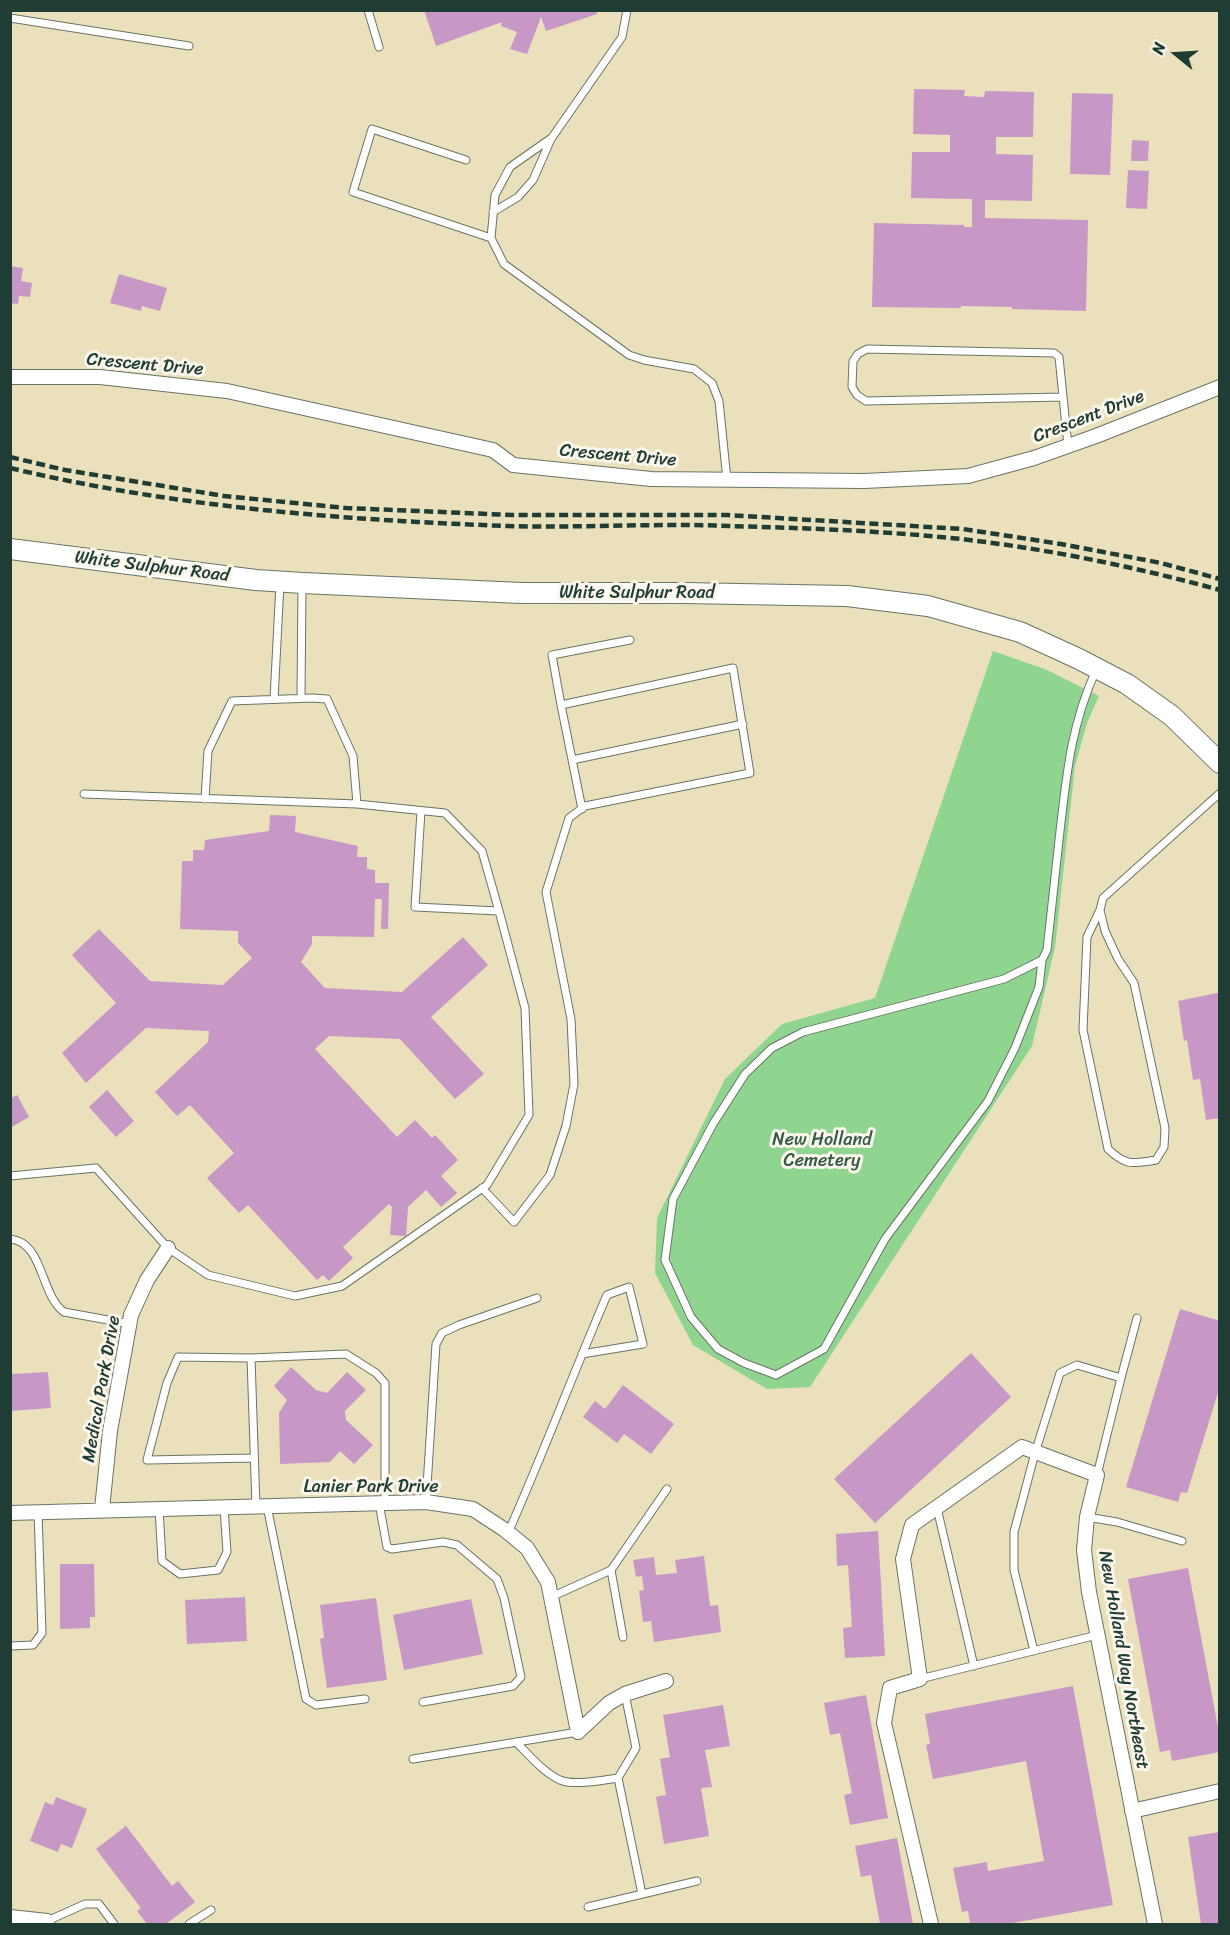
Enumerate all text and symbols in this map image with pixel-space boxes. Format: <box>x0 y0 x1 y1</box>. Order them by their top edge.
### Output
north arrow <box>1146 24 1206 84</box>
text: N <box>1143 39 1174 58</box>
street label: Crescent Drive <box>86 349 204 381</box>
street label: Crescent Drive <box>1030 386 1148 448</box>
street label: Crescent Drive <box>559 440 677 472</box>
street label: White Sulphur Road <box>74 547 230 587</box>
street label: White Sulphur Road <box>559 582 715 604</box>
park label: New Holland Cemetery <box>772 1129 872 1172</box>
street label: Medical Park Drive <box>78 1314 126 1464</box>
street label: Lanier Park Drive <box>303 1476 439 1498</box>
street label: New Holland Way Northeast <box>1093 1549 1153 1771</box>

